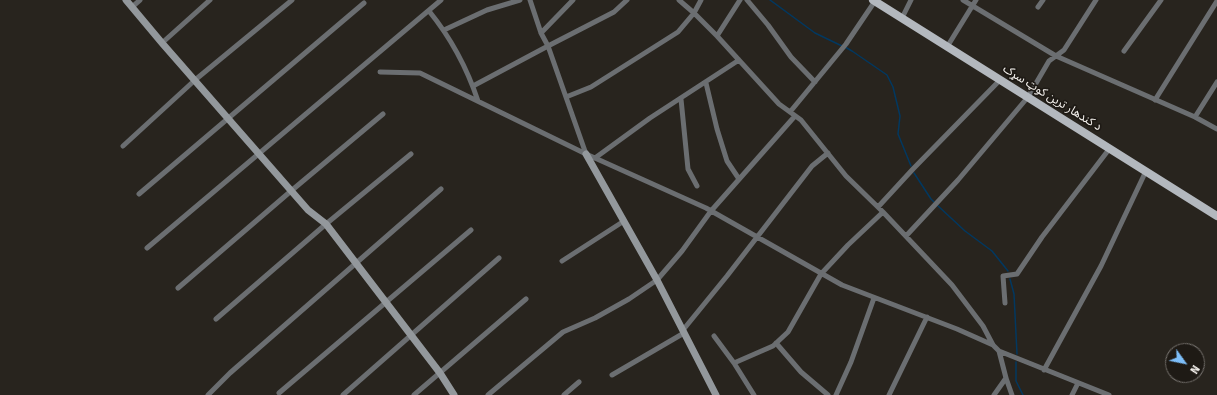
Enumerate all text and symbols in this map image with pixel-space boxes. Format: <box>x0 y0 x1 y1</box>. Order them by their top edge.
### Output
street label: د کندهار ترين کوټ سړک <box>1000 62 1104 134</box>
north arrow <box>1165 343 1205 383</box>
text: N <box>1187 363 1202 376</box>

